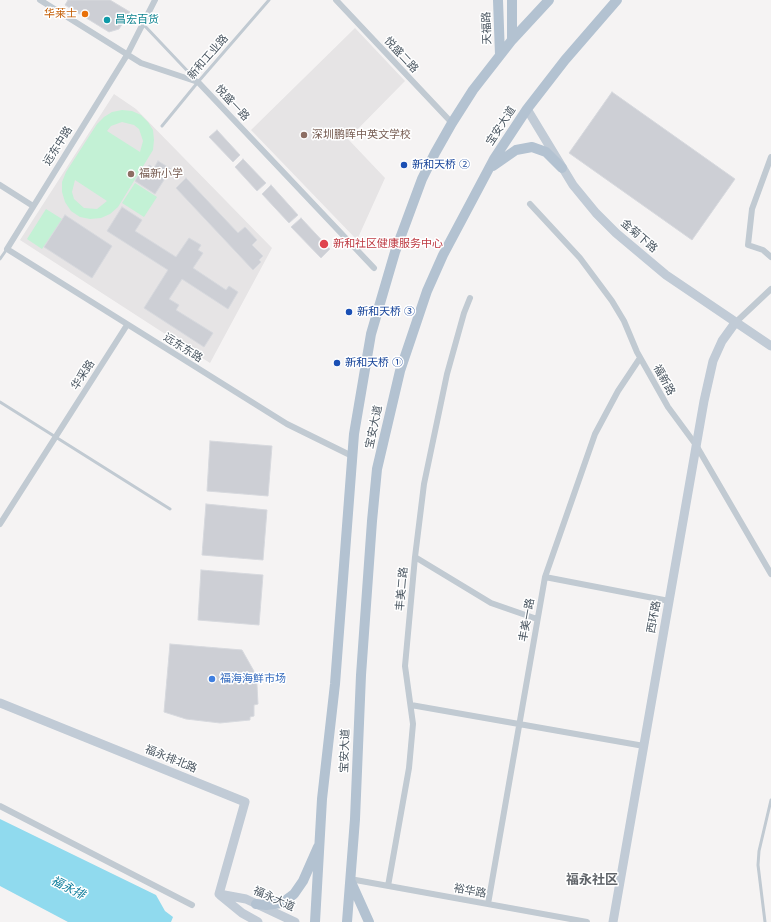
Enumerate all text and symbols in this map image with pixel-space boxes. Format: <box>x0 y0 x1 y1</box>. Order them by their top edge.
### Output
place label: 华莱士 <box>44 7 77 21</box>
marker: 华莱士 <box>80 9 90 19</box>
street label: 天福路 <box>480 11 494 45</box>
place label: 昌宏百货 <box>115 13 159 27</box>
marker: 昌宏百货 <box>102 15 112 25</box>
street label: 新和工业路 <box>185 32 231 82</box>
street label: 悦盛二路 <box>381 34 421 76</box>
street label: 悦盛一路 <box>212 82 252 124</box>
street label: 宝安大道 <box>483 104 519 148</box>
street label: 远东中路 <box>41 124 75 168</box>
place label: 深圳鹏晖中英文学校 <box>312 128 411 142</box>
marker: 深圳鹏晖中英文学校 <box>299 130 309 140</box>
place label: 新和天桥 ② <box>412 158 470 172</box>
marker: 新和天桥 ② <box>399 160 409 170</box>
place label: 福新小学 <box>139 167 183 181</box>
marker: 福新小学 <box>126 169 136 179</box>
street label: 金菊下路 <box>618 217 660 255</box>
place label: 新和社区健康服务中心 <box>333 237 443 251</box>
marker: 新和社区健康服务中心 <box>318 238 330 250</box>
place label: 新和天桥 ③ <box>357 305 415 319</box>
marker: 新和天桥 ③ <box>344 307 354 317</box>
street label: 远东东路 <box>161 331 205 365</box>
place label: 新和天桥 ① <box>345 356 403 370</box>
street label: 华采路 <box>68 358 98 392</box>
marker: 新和天桥 ① <box>332 358 342 368</box>
street label: 福新路 <box>650 362 678 398</box>
street label: 宝安大道 <box>363 404 385 450</box>
street label: 丰美二路 <box>394 567 410 611</box>
street label: 丰美一路 <box>517 597 537 643</box>
street label: 西环路 <box>645 600 663 634</box>
place label: 福海海鲜市场 <box>220 672 286 686</box>
marker: 福海海鲜市场 <box>207 674 217 684</box>
street label: 宝安大道 <box>338 729 352 773</box>
street label: 福永排北路 <box>143 743 199 775</box>
district label: 福永社区 <box>566 872 618 888</box>
water label: 福永排 <box>49 873 87 903</box>
street label: 裕华路 <box>453 882 487 900</box>
street label: 福永大道 <box>251 884 297 914</box>

